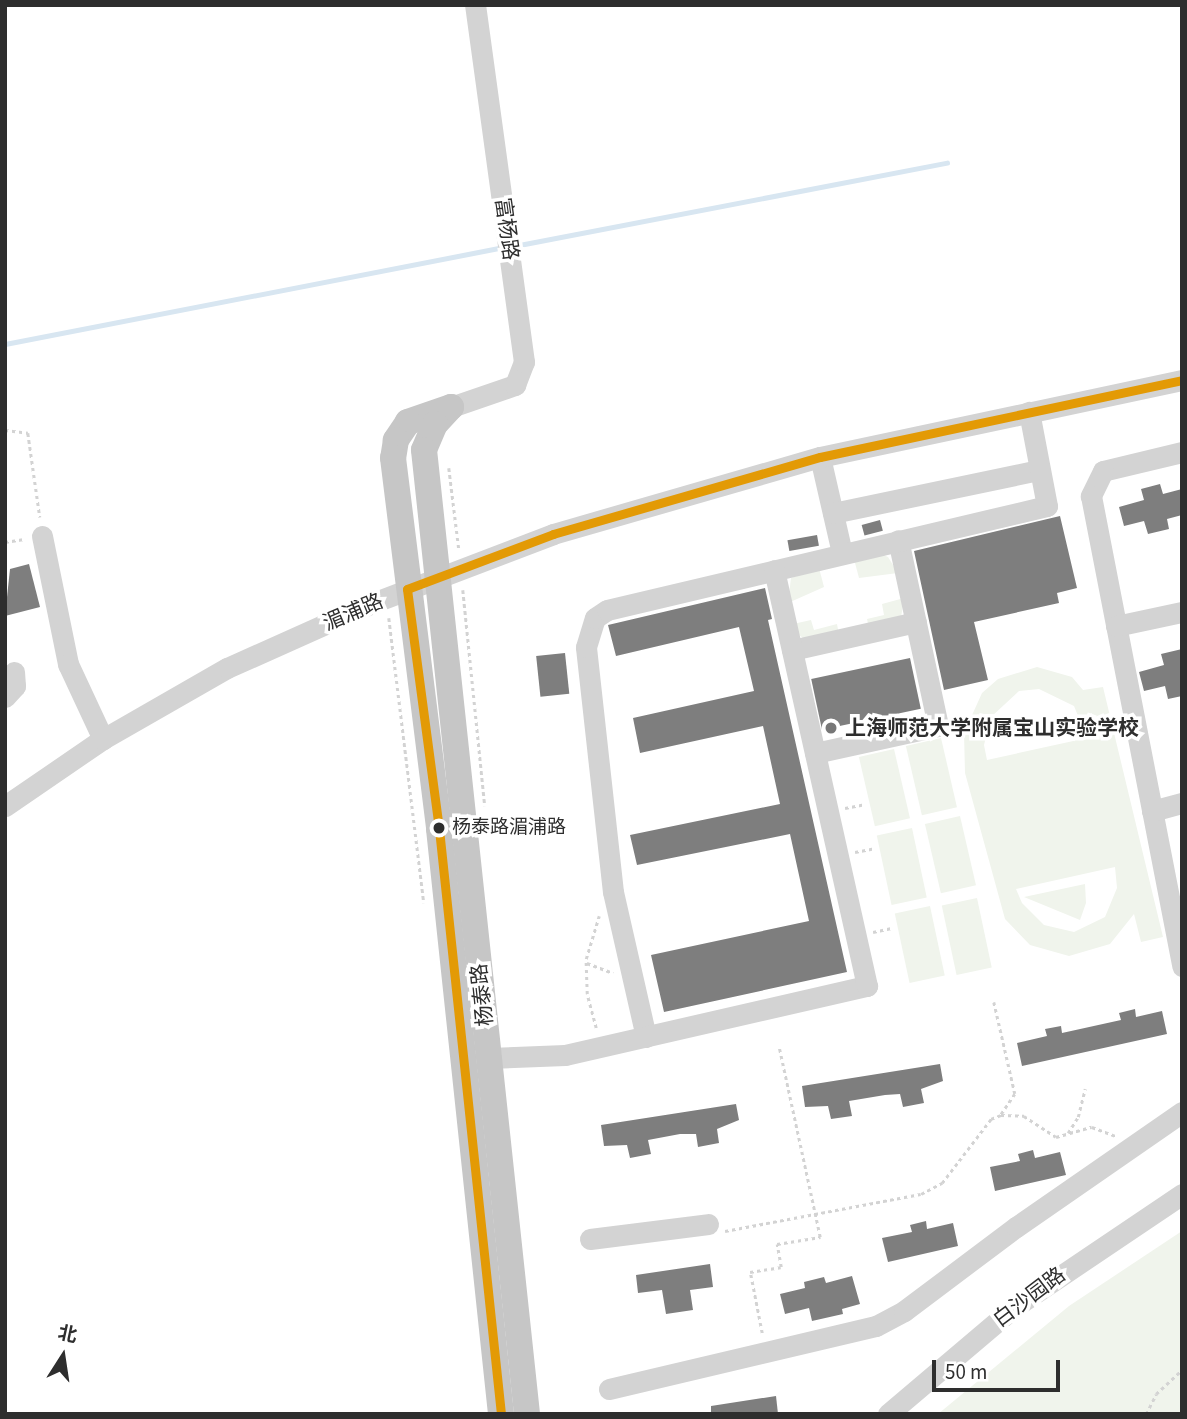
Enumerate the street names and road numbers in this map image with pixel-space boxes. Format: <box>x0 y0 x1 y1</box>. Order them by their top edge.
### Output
street label: 富杨路 <box>490 196 524 262</box>
street label: 湄浦路 <box>319 588 387 636</box>
street label: 杨泰路 <box>466 962 498 1028</box>
street label: 白沙园路 <box>988 1262 1070 1332</box>

